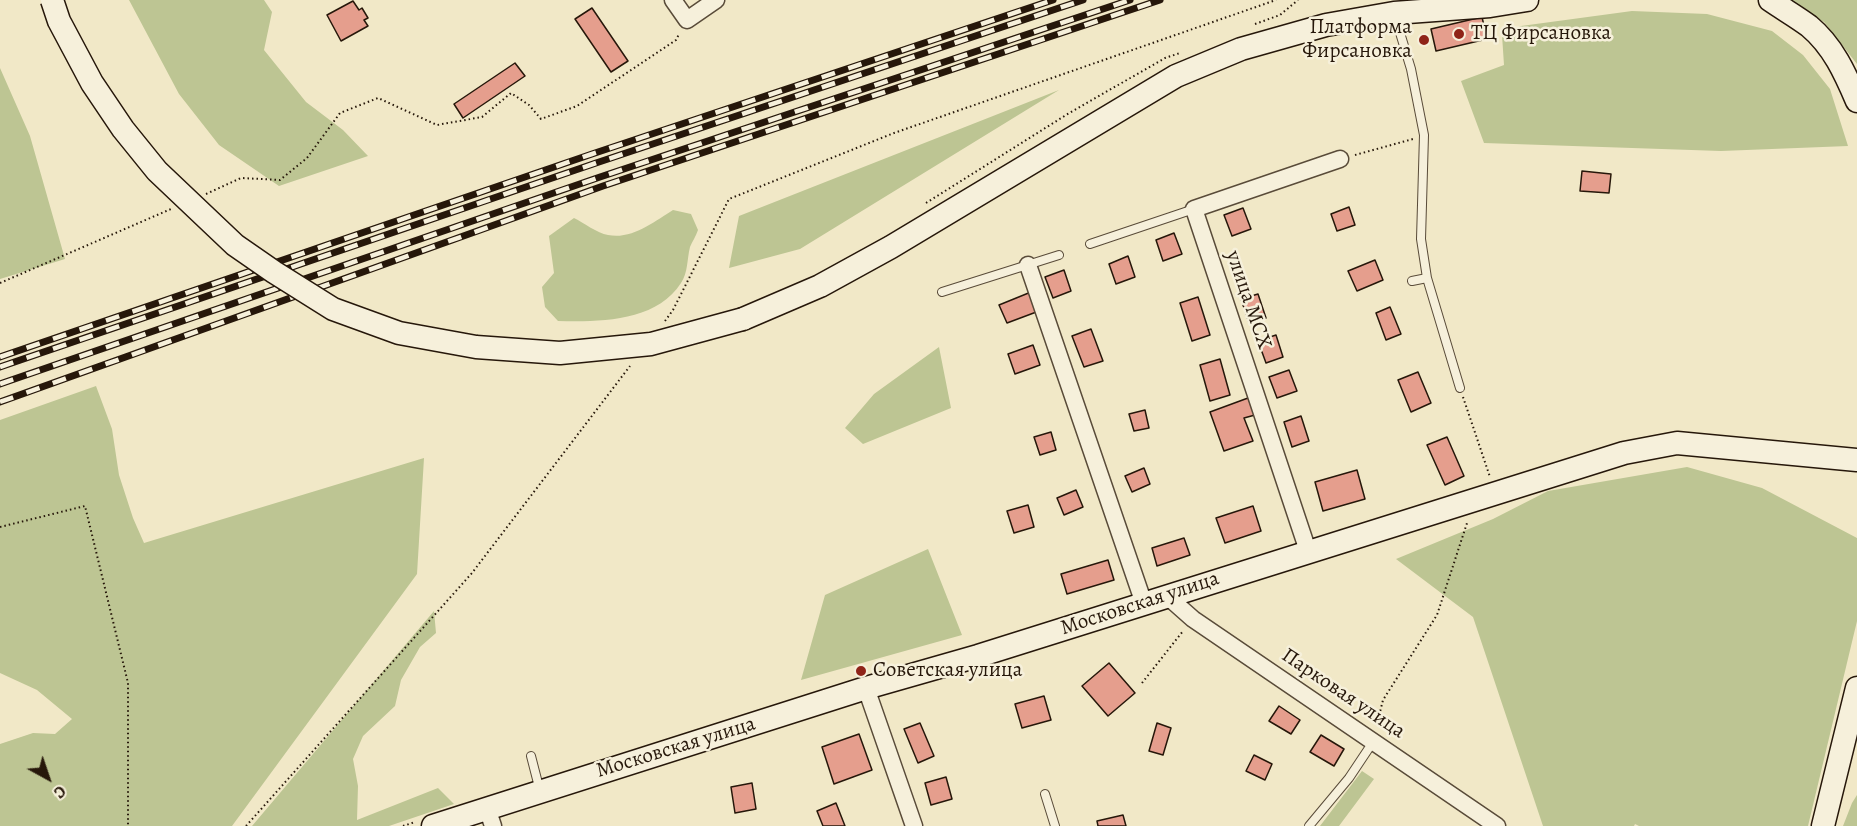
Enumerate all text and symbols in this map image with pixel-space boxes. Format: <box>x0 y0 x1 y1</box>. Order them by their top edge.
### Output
place label: Платформа Фирсановка <box>1302 15 1412 65</box>
place label: ТЦ Фирсановка <box>1471 21 1611 47</box>
marker: ТЦ Фирсановка <box>1452 27 1466 41</box>
marker: Платформа Фирсановка <box>1417 33 1431 47</box>
street label: улица МСХ <box>1219 248 1277 352</box>
street label: Московская улица <box>1057 566 1223 642</box>
street label: Парковая улица <box>1276 643 1410 745</box>
place label: Советская улица <box>873 658 1022 684</box>
marker: Советская улица <box>854 664 868 678</box>
street label: Московская улица <box>593 712 759 784</box>
north arrow <box>18 748 78 808</box>
text: С <box>49 780 70 803</box>

